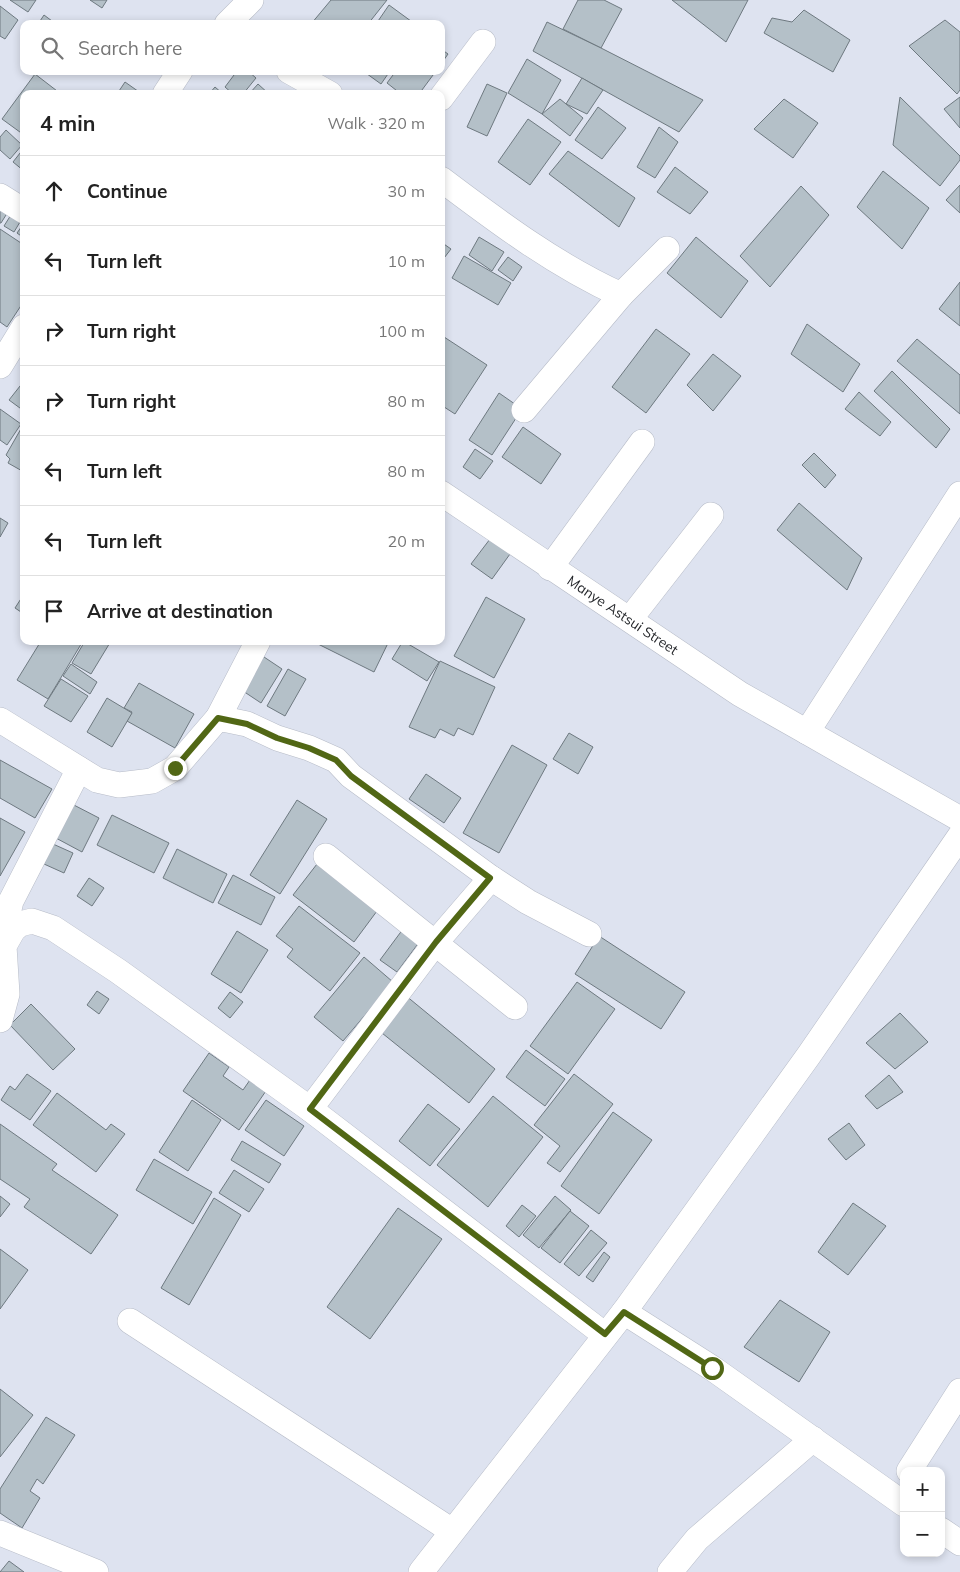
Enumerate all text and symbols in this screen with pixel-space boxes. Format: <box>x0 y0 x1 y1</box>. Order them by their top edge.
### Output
search box <box>20 20 445 75</box>
icon: search <box>38 34 66 62</box>
text: Search here <box>78 36 182 60</box>
text: 4 min <box>40 110 95 136</box>
text: Walk · 320 m <box>327 113 425 133</box>
icon: ahead <box>40 177 68 205</box>
text: Continue <box>87 179 167 203</box>
text: 30 m <box>388 181 425 201</box>
icon: left <box>40 247 68 275</box>
text: Turn left <box>87 249 162 273</box>
text: 10 m <box>388 251 425 271</box>
icon: right <box>40 317 68 345</box>
text: Turn right <box>87 319 176 343</box>
text: 100 m <box>378 321 425 341</box>
icon: right <box>40 387 68 415</box>
text: Turn right <box>87 389 176 413</box>
text: 80 m <box>388 391 425 411</box>
icon: left <box>40 457 68 485</box>
text: Turn left <box>87 459 162 483</box>
text: 80 m <box>388 461 425 481</box>
icon: left <box>40 527 68 555</box>
text: Turn left <box>87 529 162 553</box>
text: 20 m <box>388 531 425 551</box>
street label: Manye Astsui Street <box>564 571 682 659</box>
icon: arrive <box>40 597 68 625</box>
text: Arrive at destination <box>87 599 273 623</box>
route end <box>164 757 187 780</box>
route start <box>701 1357 724 1380</box>
map controls <box>900 1467 945 1557</box>
button: + <box>900 1467 945 1512</box>
button: − <box>900 1512 945 1557</box>

